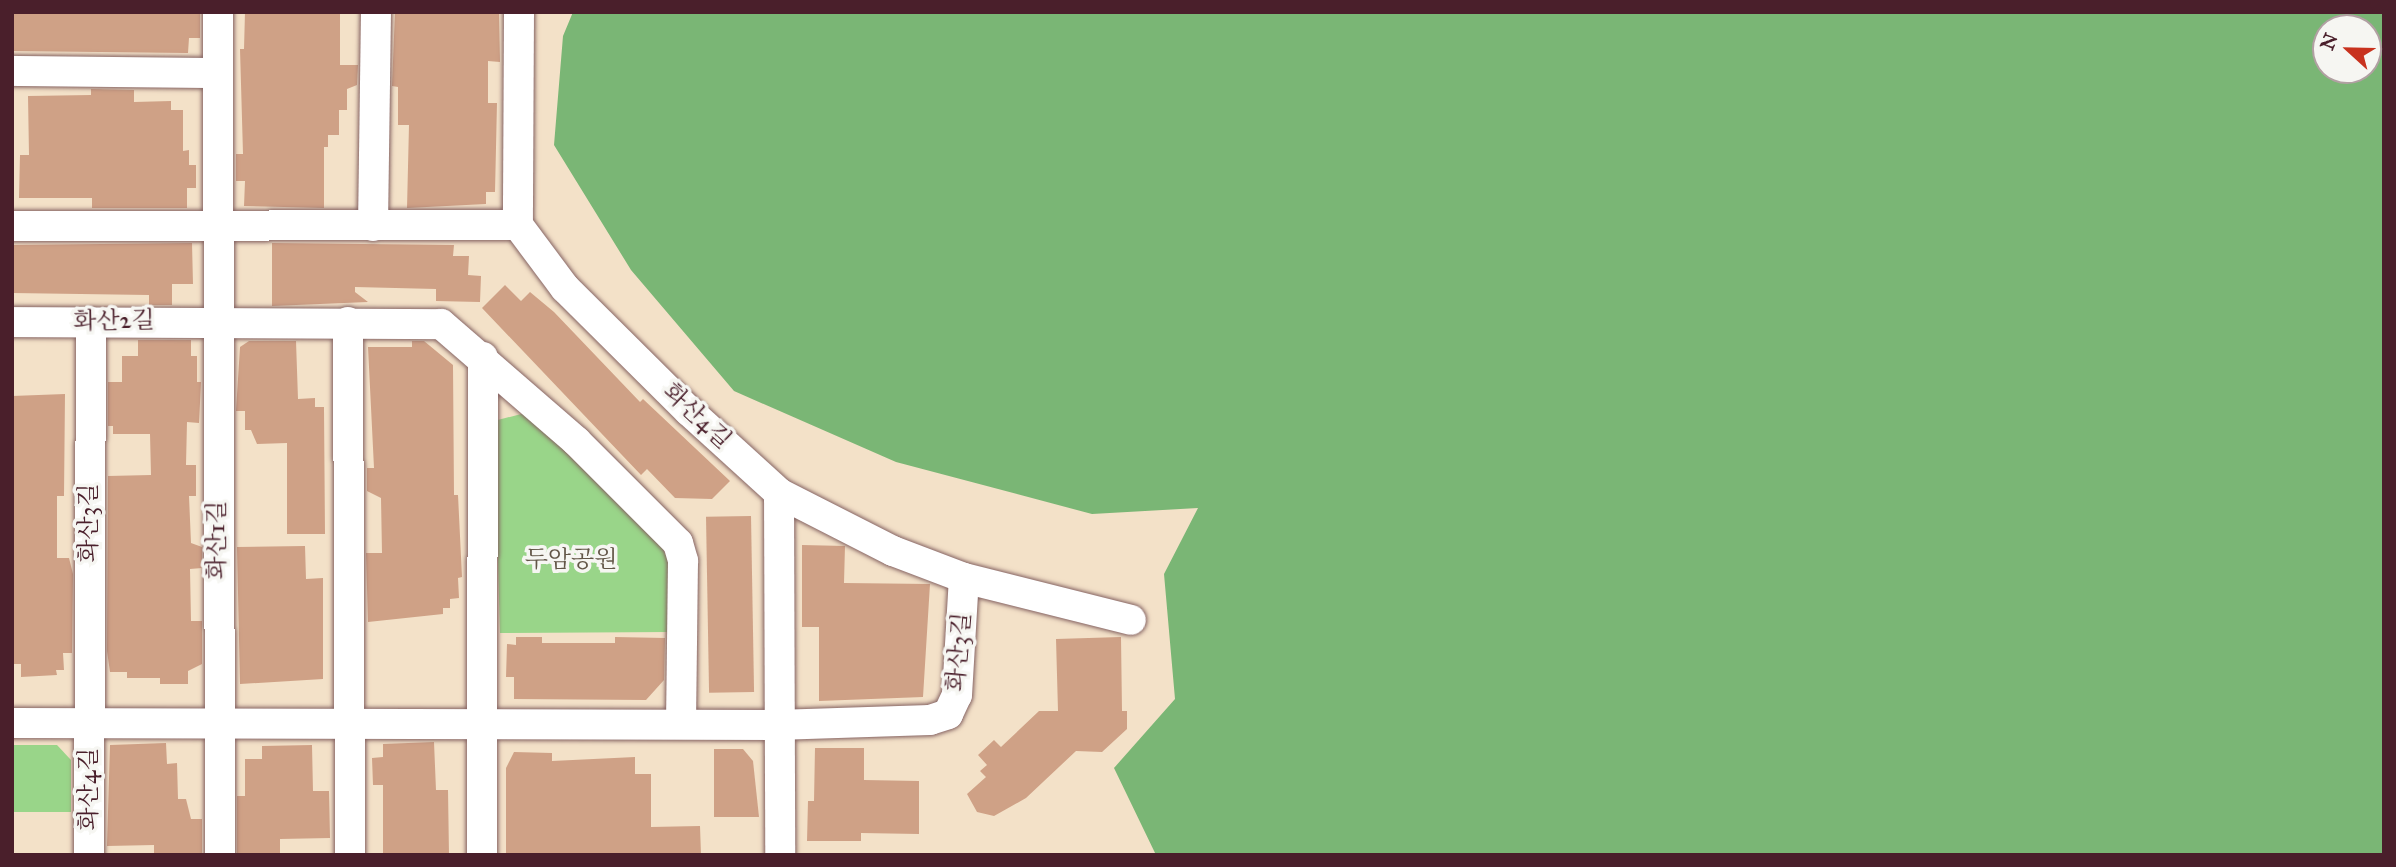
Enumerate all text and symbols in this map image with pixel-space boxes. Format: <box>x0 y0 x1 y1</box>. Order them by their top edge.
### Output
north arrow <box>2312 14 2382 84</box>
text: N <box>2315 30 2343 53</box>
street label: 화산2길 <box>73 306 155 336</box>
street label: 화산4길 <box>657 377 737 455</box>
street label: 화산3길 <box>75 483 103 563</box>
street label: 화산1길 <box>203 500 231 580</box>
park label: 두암공원 <box>525 546 617 574</box>
street label: 화산3길 <box>941 611 977 693</box>
street label: 화산4길 <box>75 748 103 830</box>

